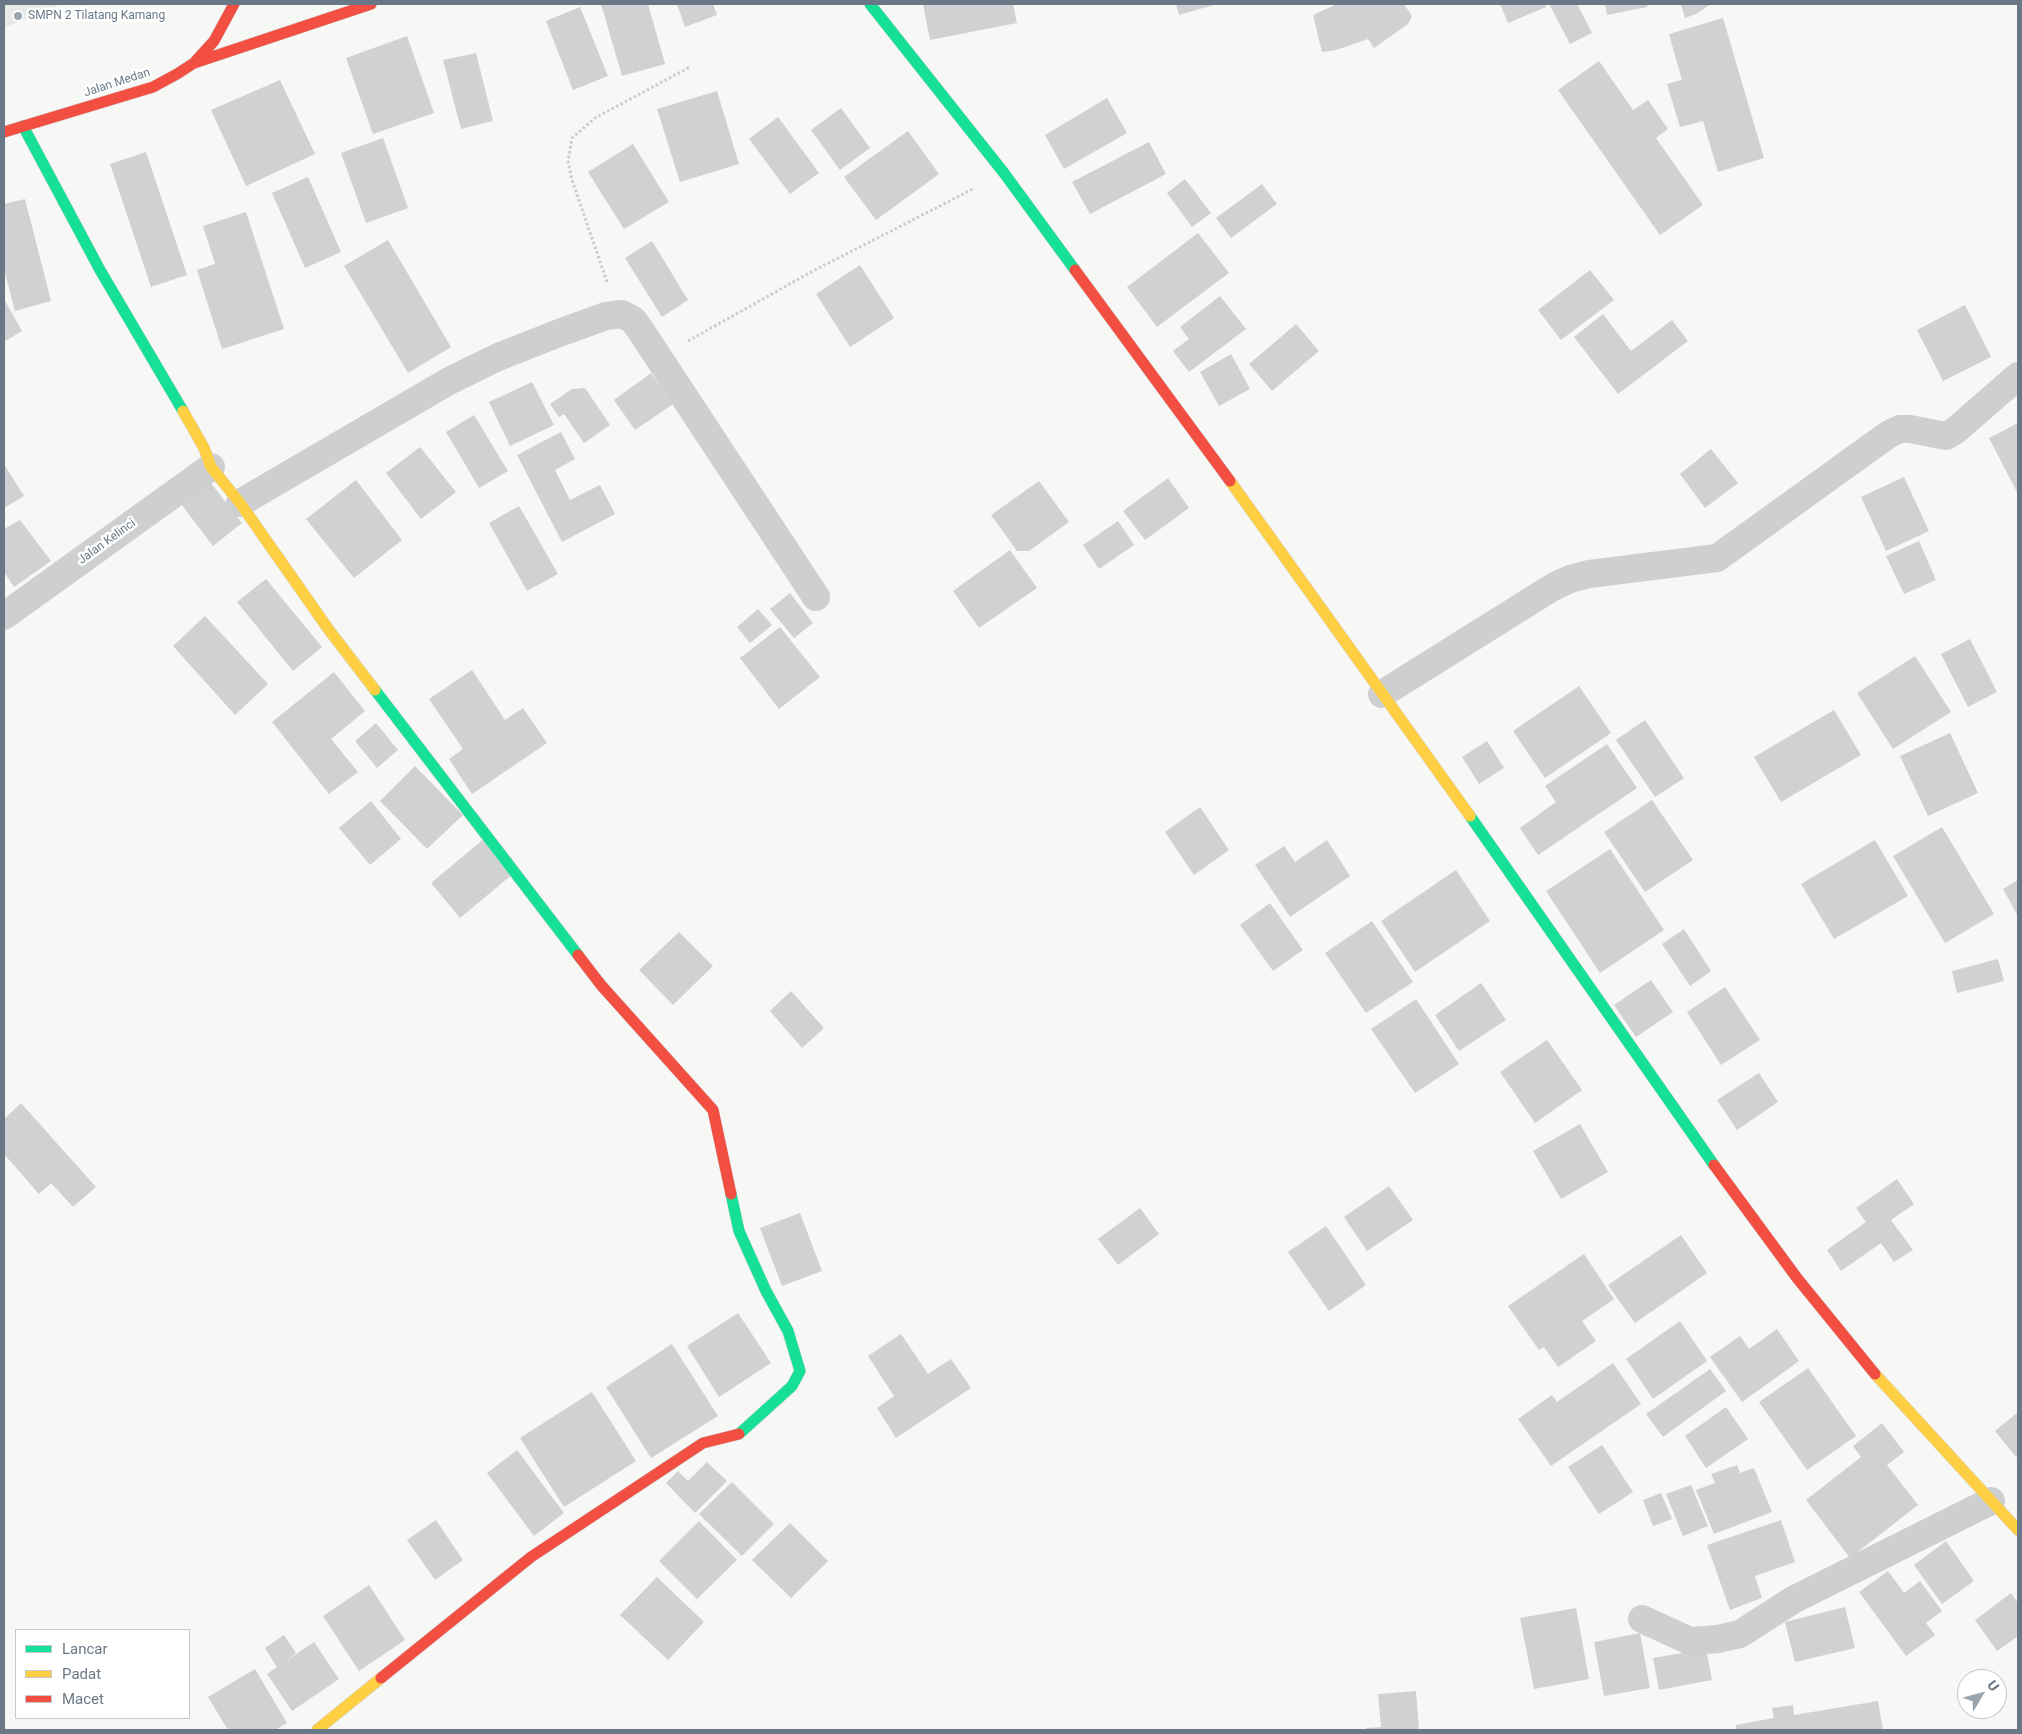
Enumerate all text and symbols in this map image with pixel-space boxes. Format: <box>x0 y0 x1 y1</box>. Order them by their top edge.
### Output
place label: SMPN 2 Tilatang Kamang <box>28 9 165 23</box>
marker: SMPN 2 Tilatang Kamang <box>12 10 24 22</box>
street label: Jalan Medan <box>82 65 152 101</box>
street label: Jalan Kelinci <box>75 516 139 568</box>
legend <box>15 1629 190 1719</box>
text: Lancar <box>62 1640 108 1658</box>
text: Padat <box>62 1665 101 1683</box>
north arrow <box>1957 1669 2007 1719</box>
text: U <box>1984 1677 2002 1694</box>
text: Macet <box>62 1690 104 1708</box>

